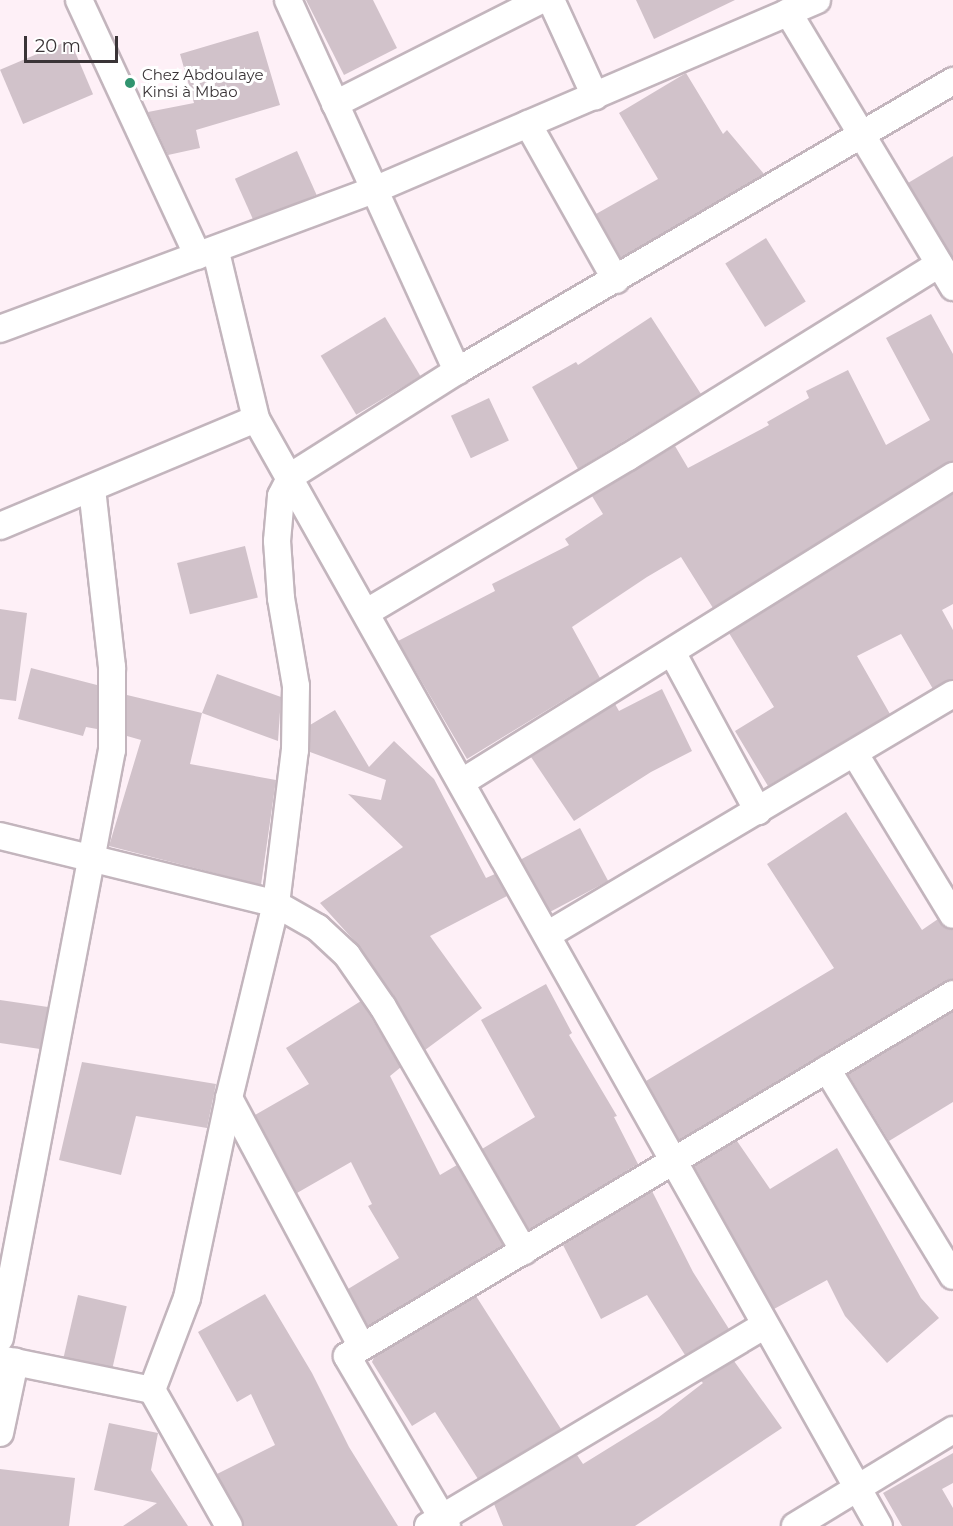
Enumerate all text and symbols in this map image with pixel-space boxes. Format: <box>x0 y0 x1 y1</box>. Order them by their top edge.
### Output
scale bar <box>27 24 122 62</box>
text: 20 m <box>35 35 81 57</box>
place label: Chez Abdoulaye Kinsi à Mbao <box>142 65 263 100</box>
marker: Chez Abdoulaye Kinsi à Mbao <box>123 76 137 90</box>

